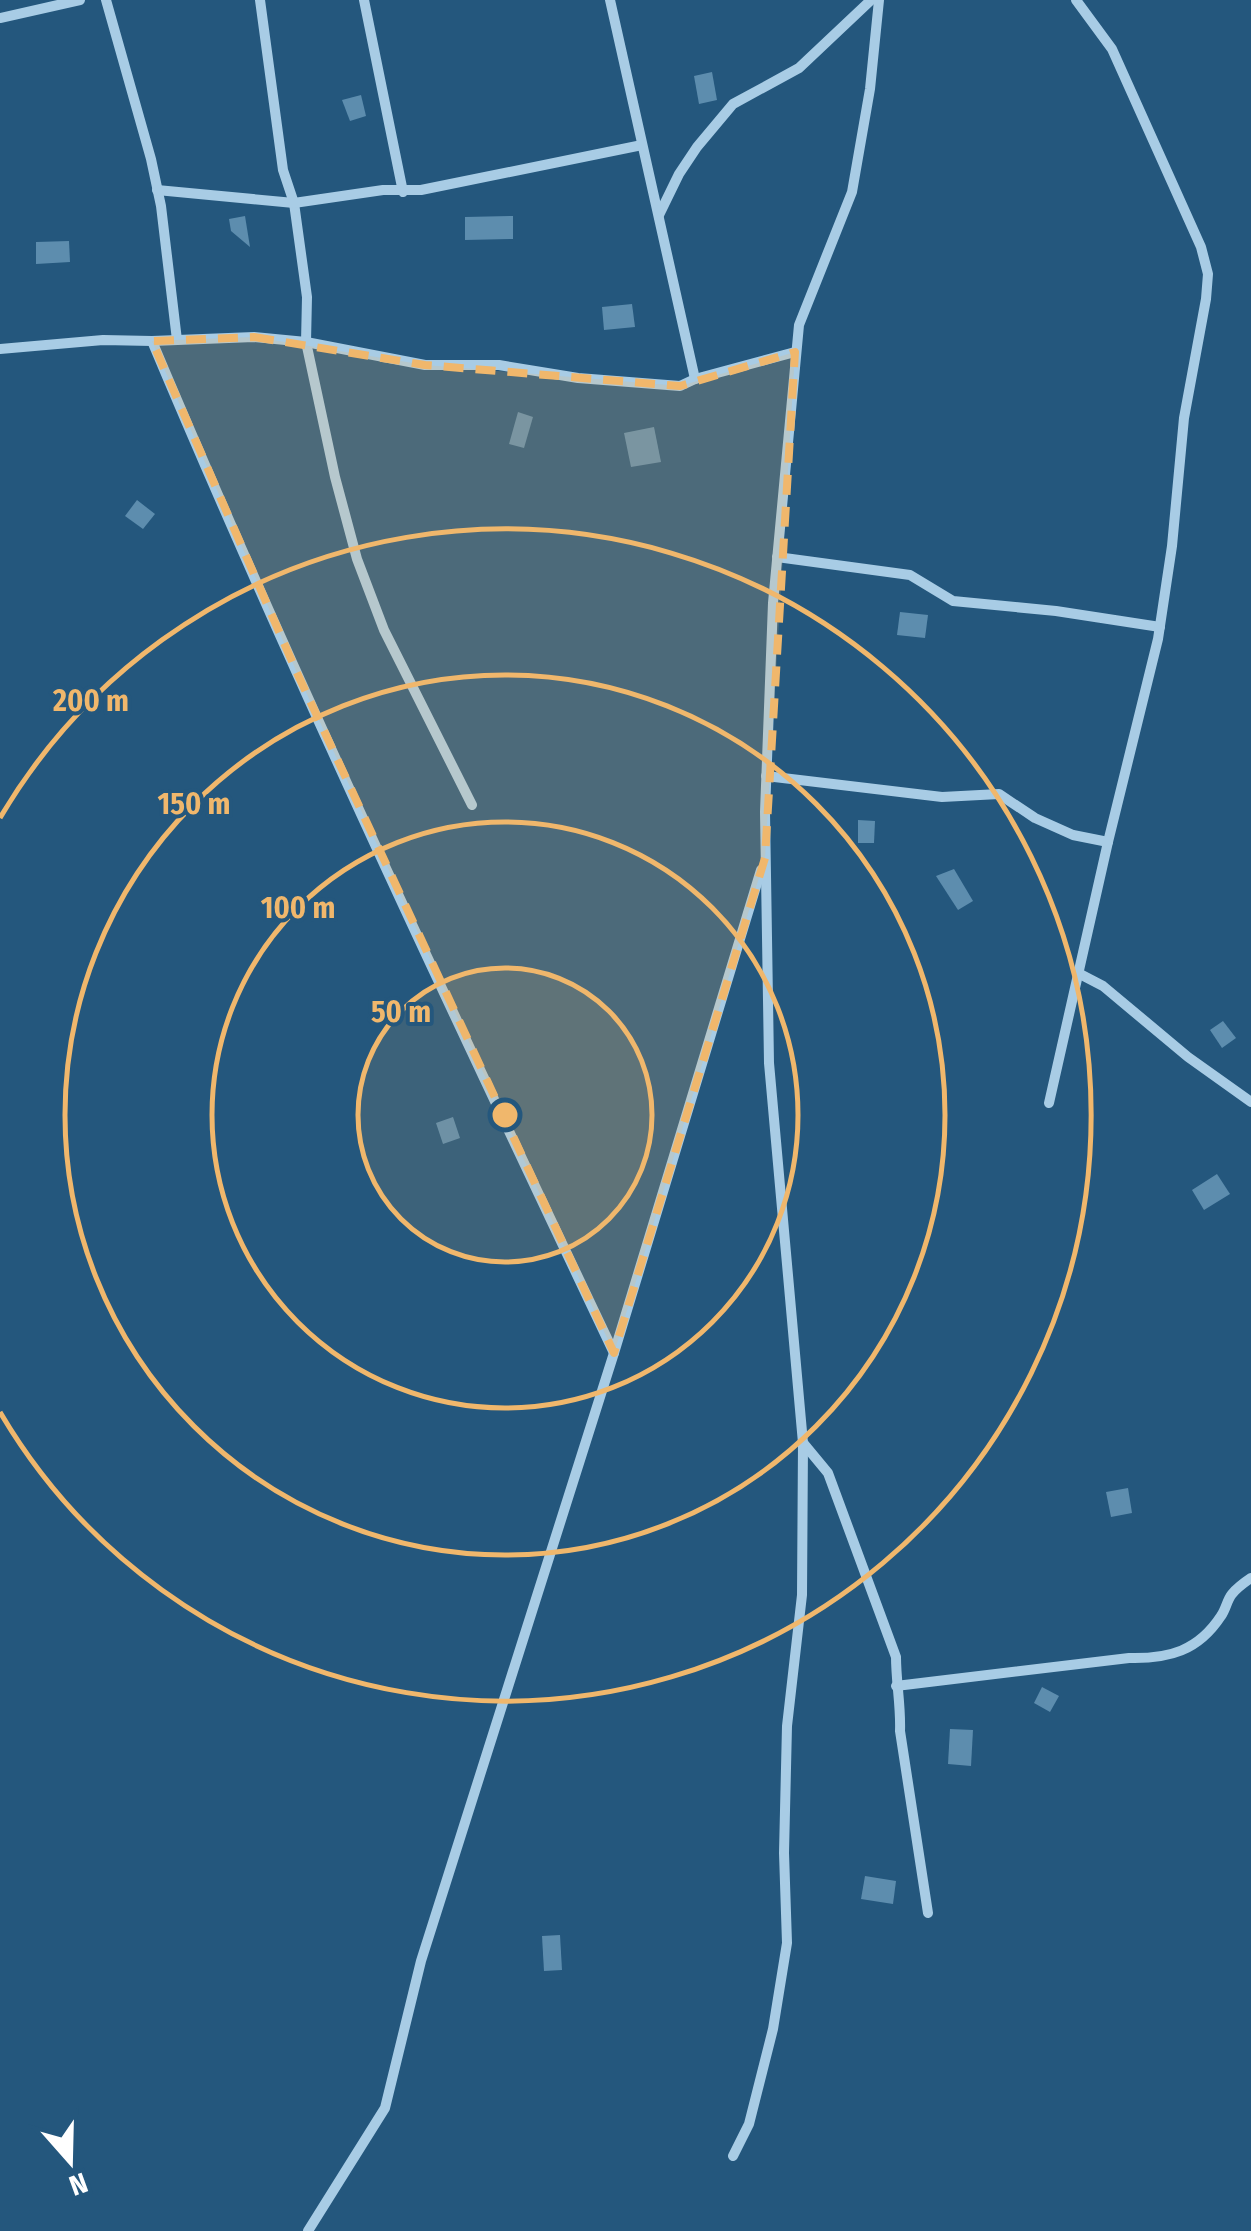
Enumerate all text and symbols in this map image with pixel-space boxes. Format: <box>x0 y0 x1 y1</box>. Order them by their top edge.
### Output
text: 200 m <box>52 683 129 719</box>
text: 150 m <box>158 786 230 822</box>
text: 100 m <box>261 890 335 926</box>
text: 50 m <box>371 994 431 1030</box>
centre of rings <box>487 1097 523 1133</box>
north arrow <box>20 2111 120 2211</box>
text: N <box>65 2166 92 2202</box>

